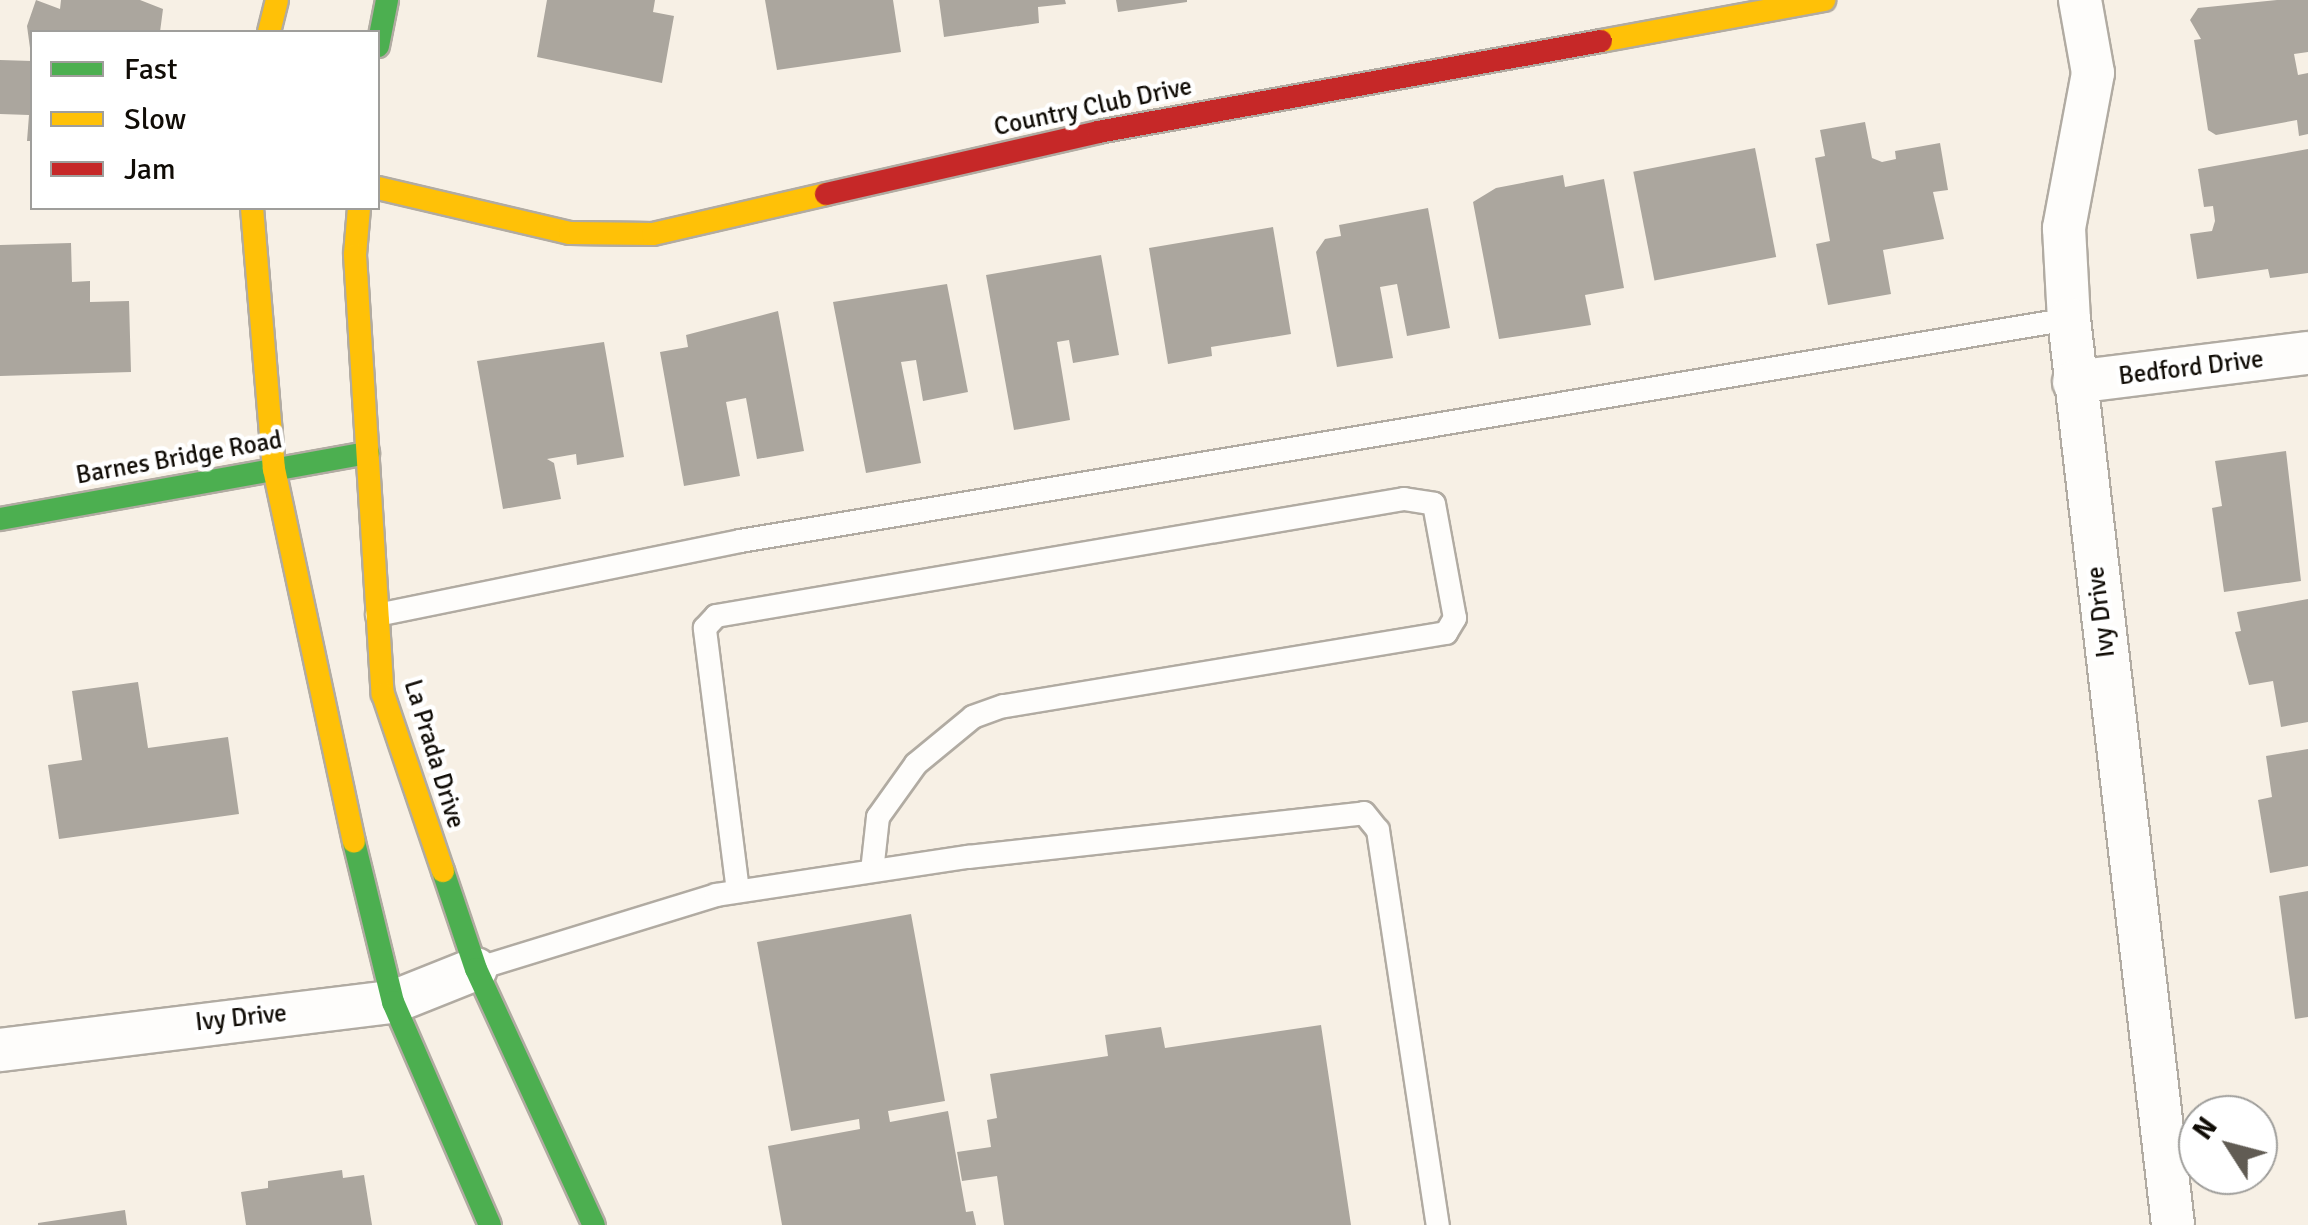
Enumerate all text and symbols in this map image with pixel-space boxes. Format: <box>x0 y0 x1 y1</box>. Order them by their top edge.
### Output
legend <box>30 30 380 210</box>
text: Fast <box>124 51 177 88</box>
street label: Country Club Drive <box>991 71 1195 143</box>
text: Slow <box>124 101 186 138</box>
text: Jam <box>124 151 176 188</box>
street label: Bedford Drive <box>2117 344 2265 392</box>
street label: Barnes Bridge Road <box>74 425 284 491</box>
street label: Ivy Drive <box>2081 565 2121 659</box>
street label: La Prada Drive <box>397 676 471 832</box>
street label: Ivy Drive <box>194 998 288 1038</box>
north arrow <box>2178 1095 2278 1195</box>
text: N <box>2186 1111 2225 1146</box>

